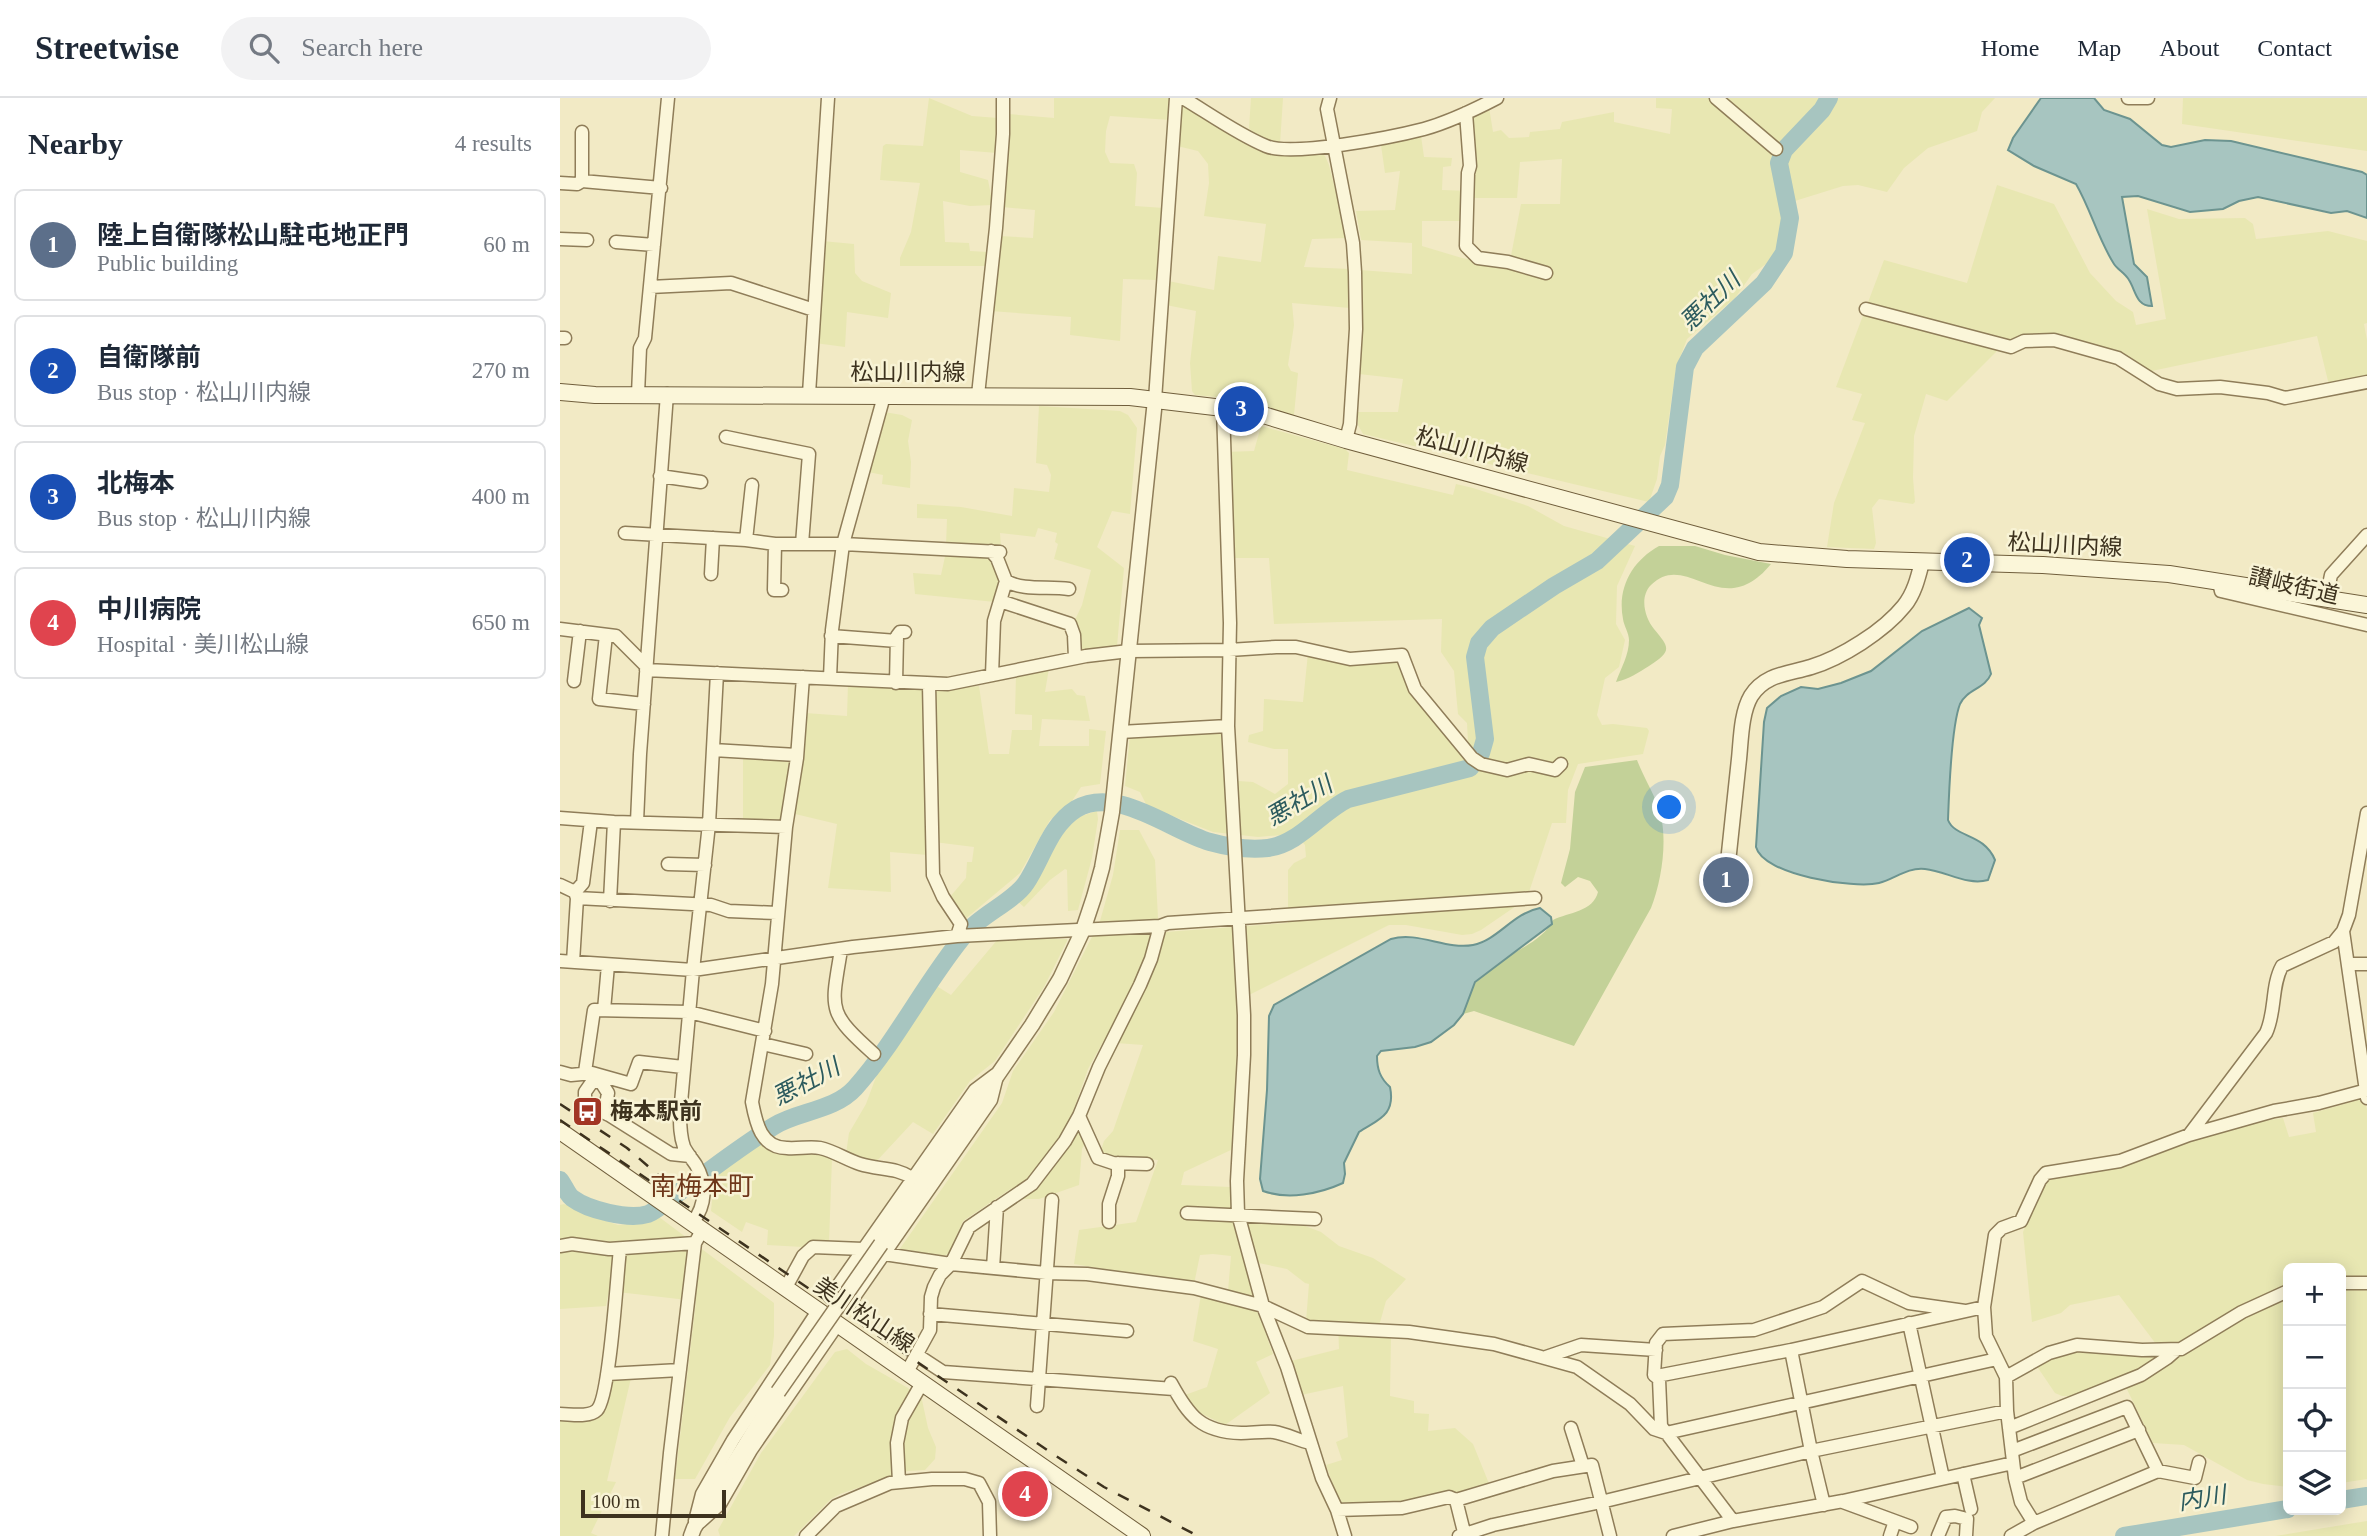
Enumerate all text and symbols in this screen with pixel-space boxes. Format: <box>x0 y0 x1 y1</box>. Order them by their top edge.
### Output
search box <box>221 17 711 80</box>
icon: search <box>245 29 283 67</box>
text: Streetwise <box>35 30 179 66</box>
text: Search here <box>301 33 423 62</box>
text: Home <box>1981 35 2039 61</box>
text: Map <box>2077 35 2121 61</box>
text: About <box>2159 35 2219 61</box>
text: Contact <box>2257 35 2332 61</box>
text: Nearby <box>28 127 123 160</box>
text: 4 results <box>455 131 532 156</box>
text: 陸上自衛隊松山駐屯地正門 <box>97 221 409 250</box>
text: 1 <box>47 232 59 257</box>
text: 60 m <box>483 232 530 257</box>
text: Public building <box>97 251 238 276</box>
water label: 悪社川 <box>1675 265 1747 335</box>
text: 自衛隊前 <box>97 343 201 372</box>
text: 2 <box>47 358 59 383</box>
text: 270 m <box>472 358 530 383</box>
street label: 松山川内線 <box>851 360 966 385</box>
text: Bus stop · 松山川内線 <box>97 380 311 405</box>
pin: 3 <box>1218 383 1264 435</box>
street label: 松山川内線 <box>1413 423 1531 477</box>
text: 北梅本 <box>97 469 175 498</box>
text: 3 <box>47 484 59 509</box>
text: 400 m <box>472 484 530 509</box>
text: Bus stop · 松山川内線 <box>97 506 311 531</box>
street label: 松山川内線 <box>2007 530 2123 560</box>
pin: 2 <box>1944 534 1990 586</box>
street label: 讃岐街道 <box>2246 563 2342 609</box>
text: 中川病院 <box>97 595 201 624</box>
text: 4 <box>47 610 59 635</box>
text: 650 m <box>472 610 530 635</box>
text: Hospital · 美川松山線 <box>97 632 309 657</box>
water label: 悪社川 <box>1261 770 1339 831</box>
your location <box>1652 790 1686 824</box>
pin: 1 <box>1703 854 1749 906</box>
water label: 悪社川 <box>768 1052 847 1110</box>
bus stop icon: 梅本駅前 <box>570 1094 604 1128</box>
place label: 梅本駅前 <box>610 1099 702 1124</box>
district label: 南梅本町 <box>650 1172 754 1201</box>
map controls <box>2283 1263 2346 1515</box>
button: + <box>2283 1263 2346 1326</box>
street label: 美川松山線 <box>809 1272 919 1358</box>
button: − <box>2283 1326 2346 1389</box>
button: locate <box>2283 1389 2346 1452</box>
button: layers <box>2283 1452 2346 1515</box>
pin: 4 <box>1002 1468 1048 1520</box>
water label: 内川 <box>2176 1481 2231 1515</box>
scale bar <box>581 1487 726 1519</box>
text: 100 m <box>592 1491 640 1512</box>

